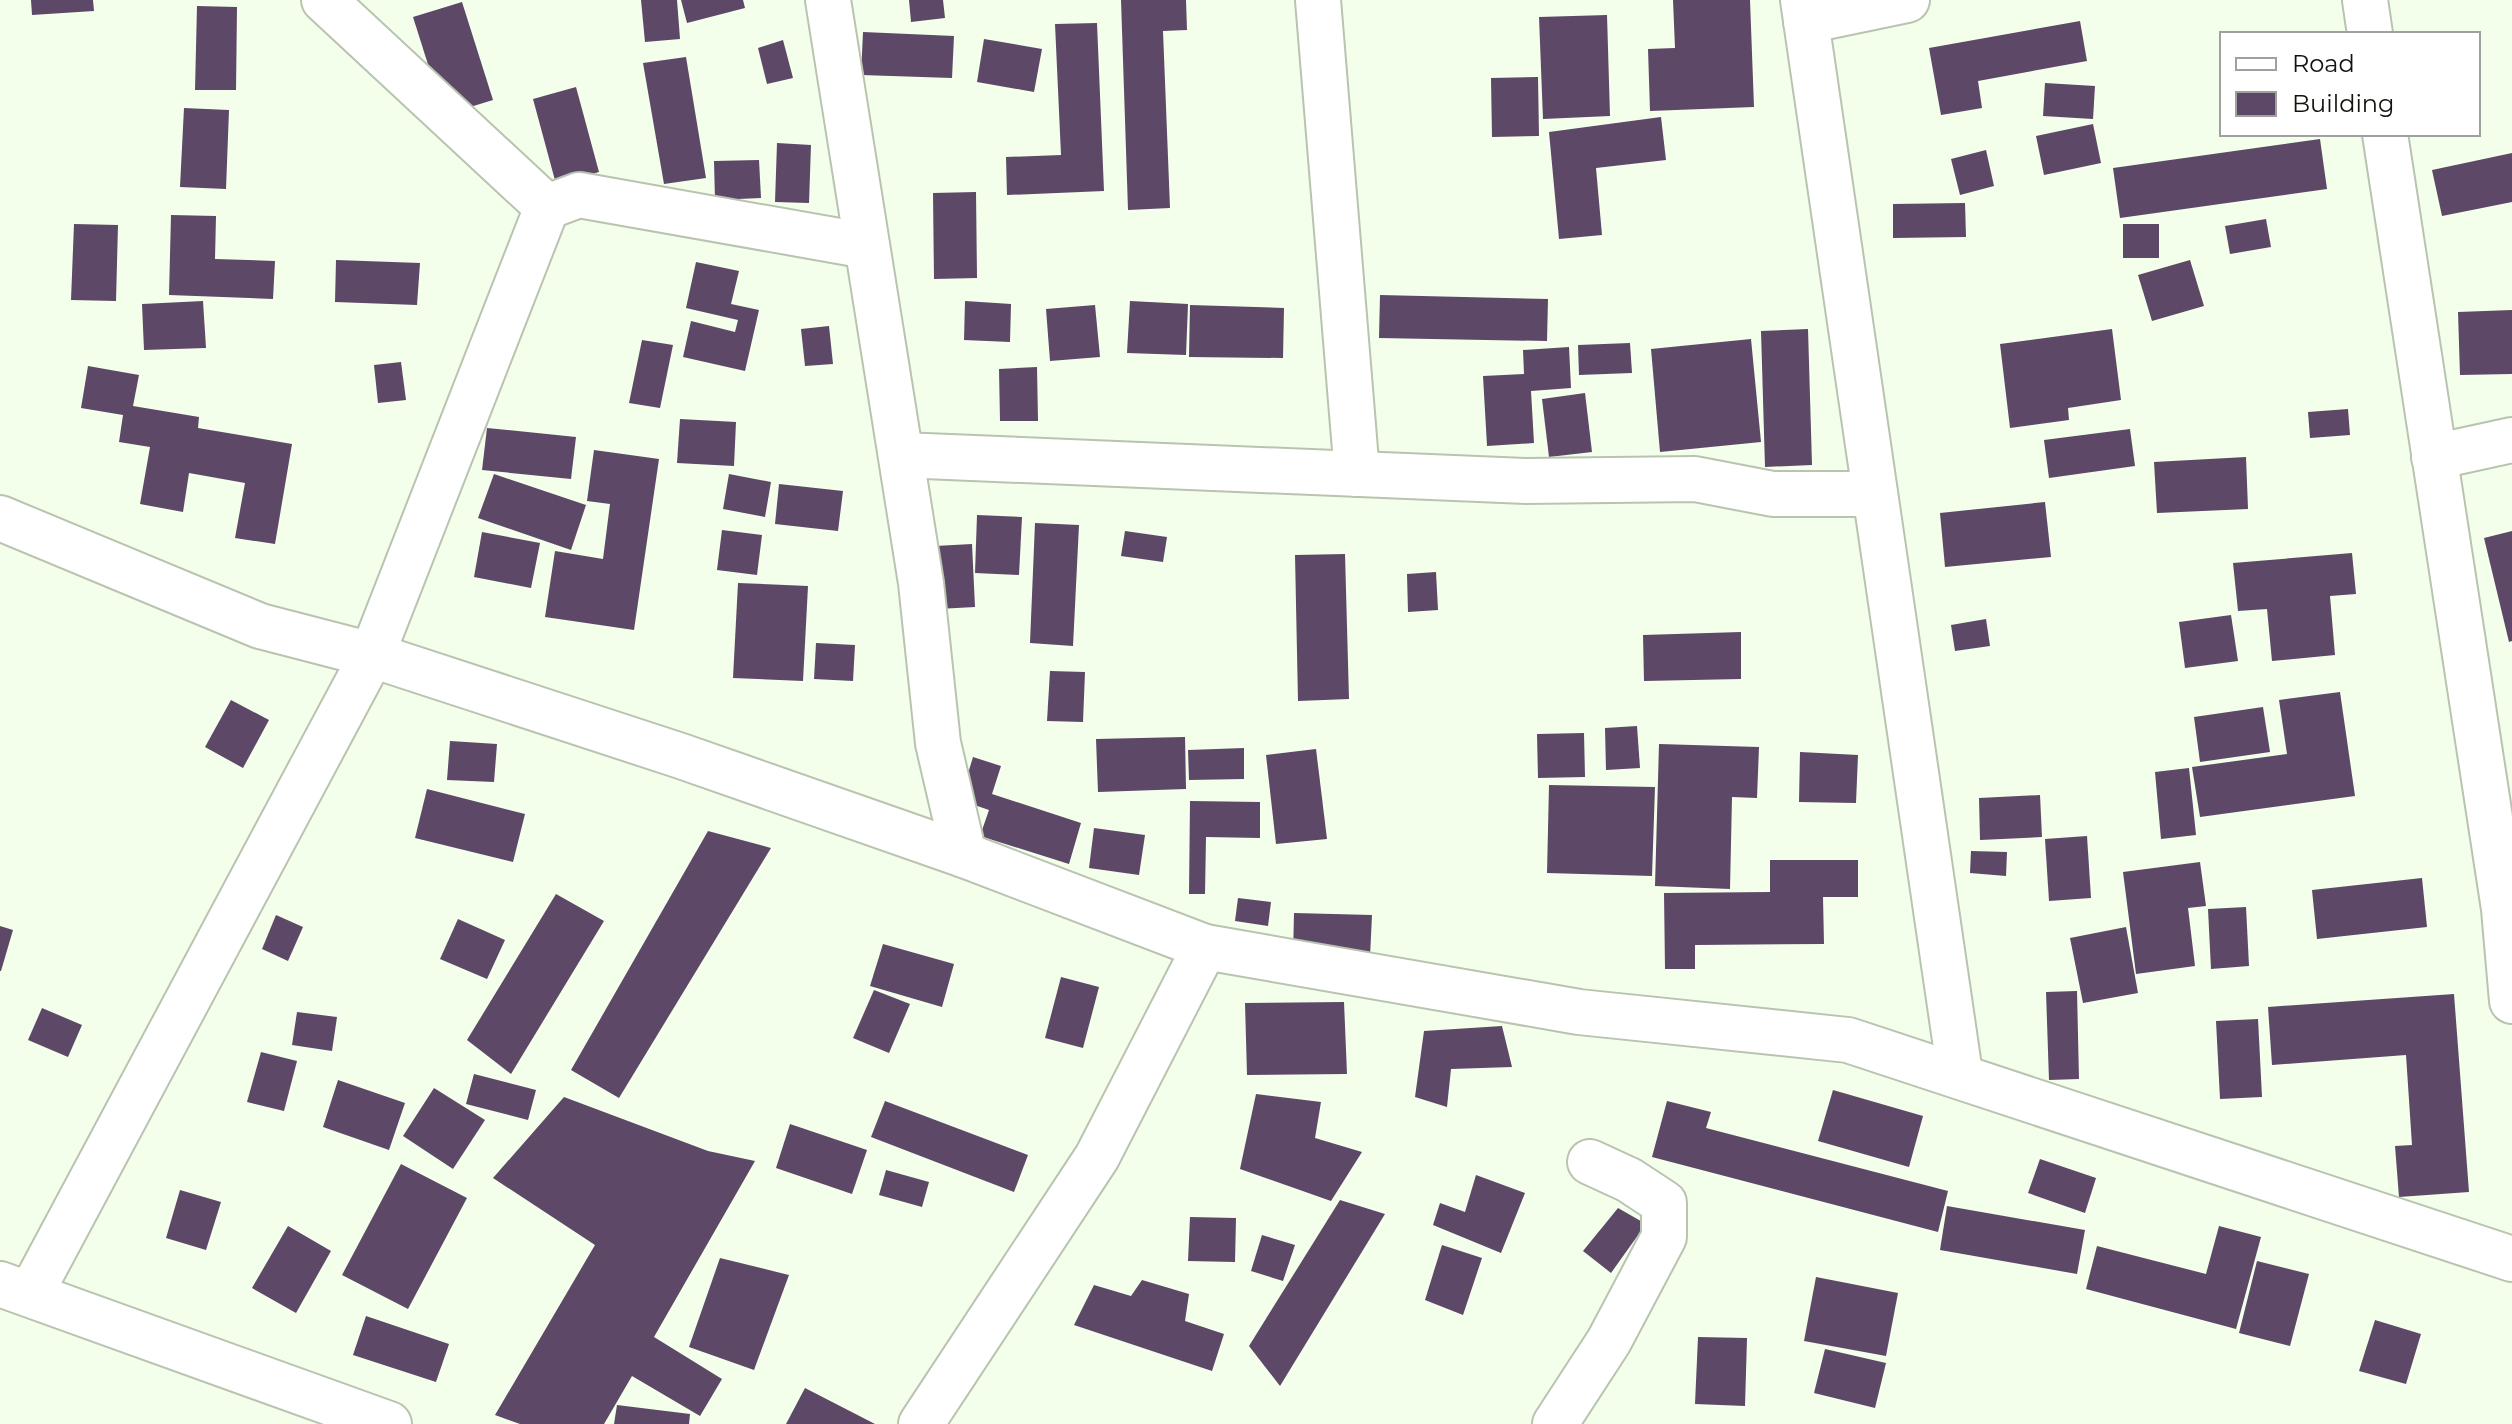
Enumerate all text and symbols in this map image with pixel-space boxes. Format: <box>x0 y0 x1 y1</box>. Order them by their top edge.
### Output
legend <box>2220 32 2480 136</box>
text: Road <box>2292 49 2355 78</box>
text: Building <box>2292 89 2395 118</box>

